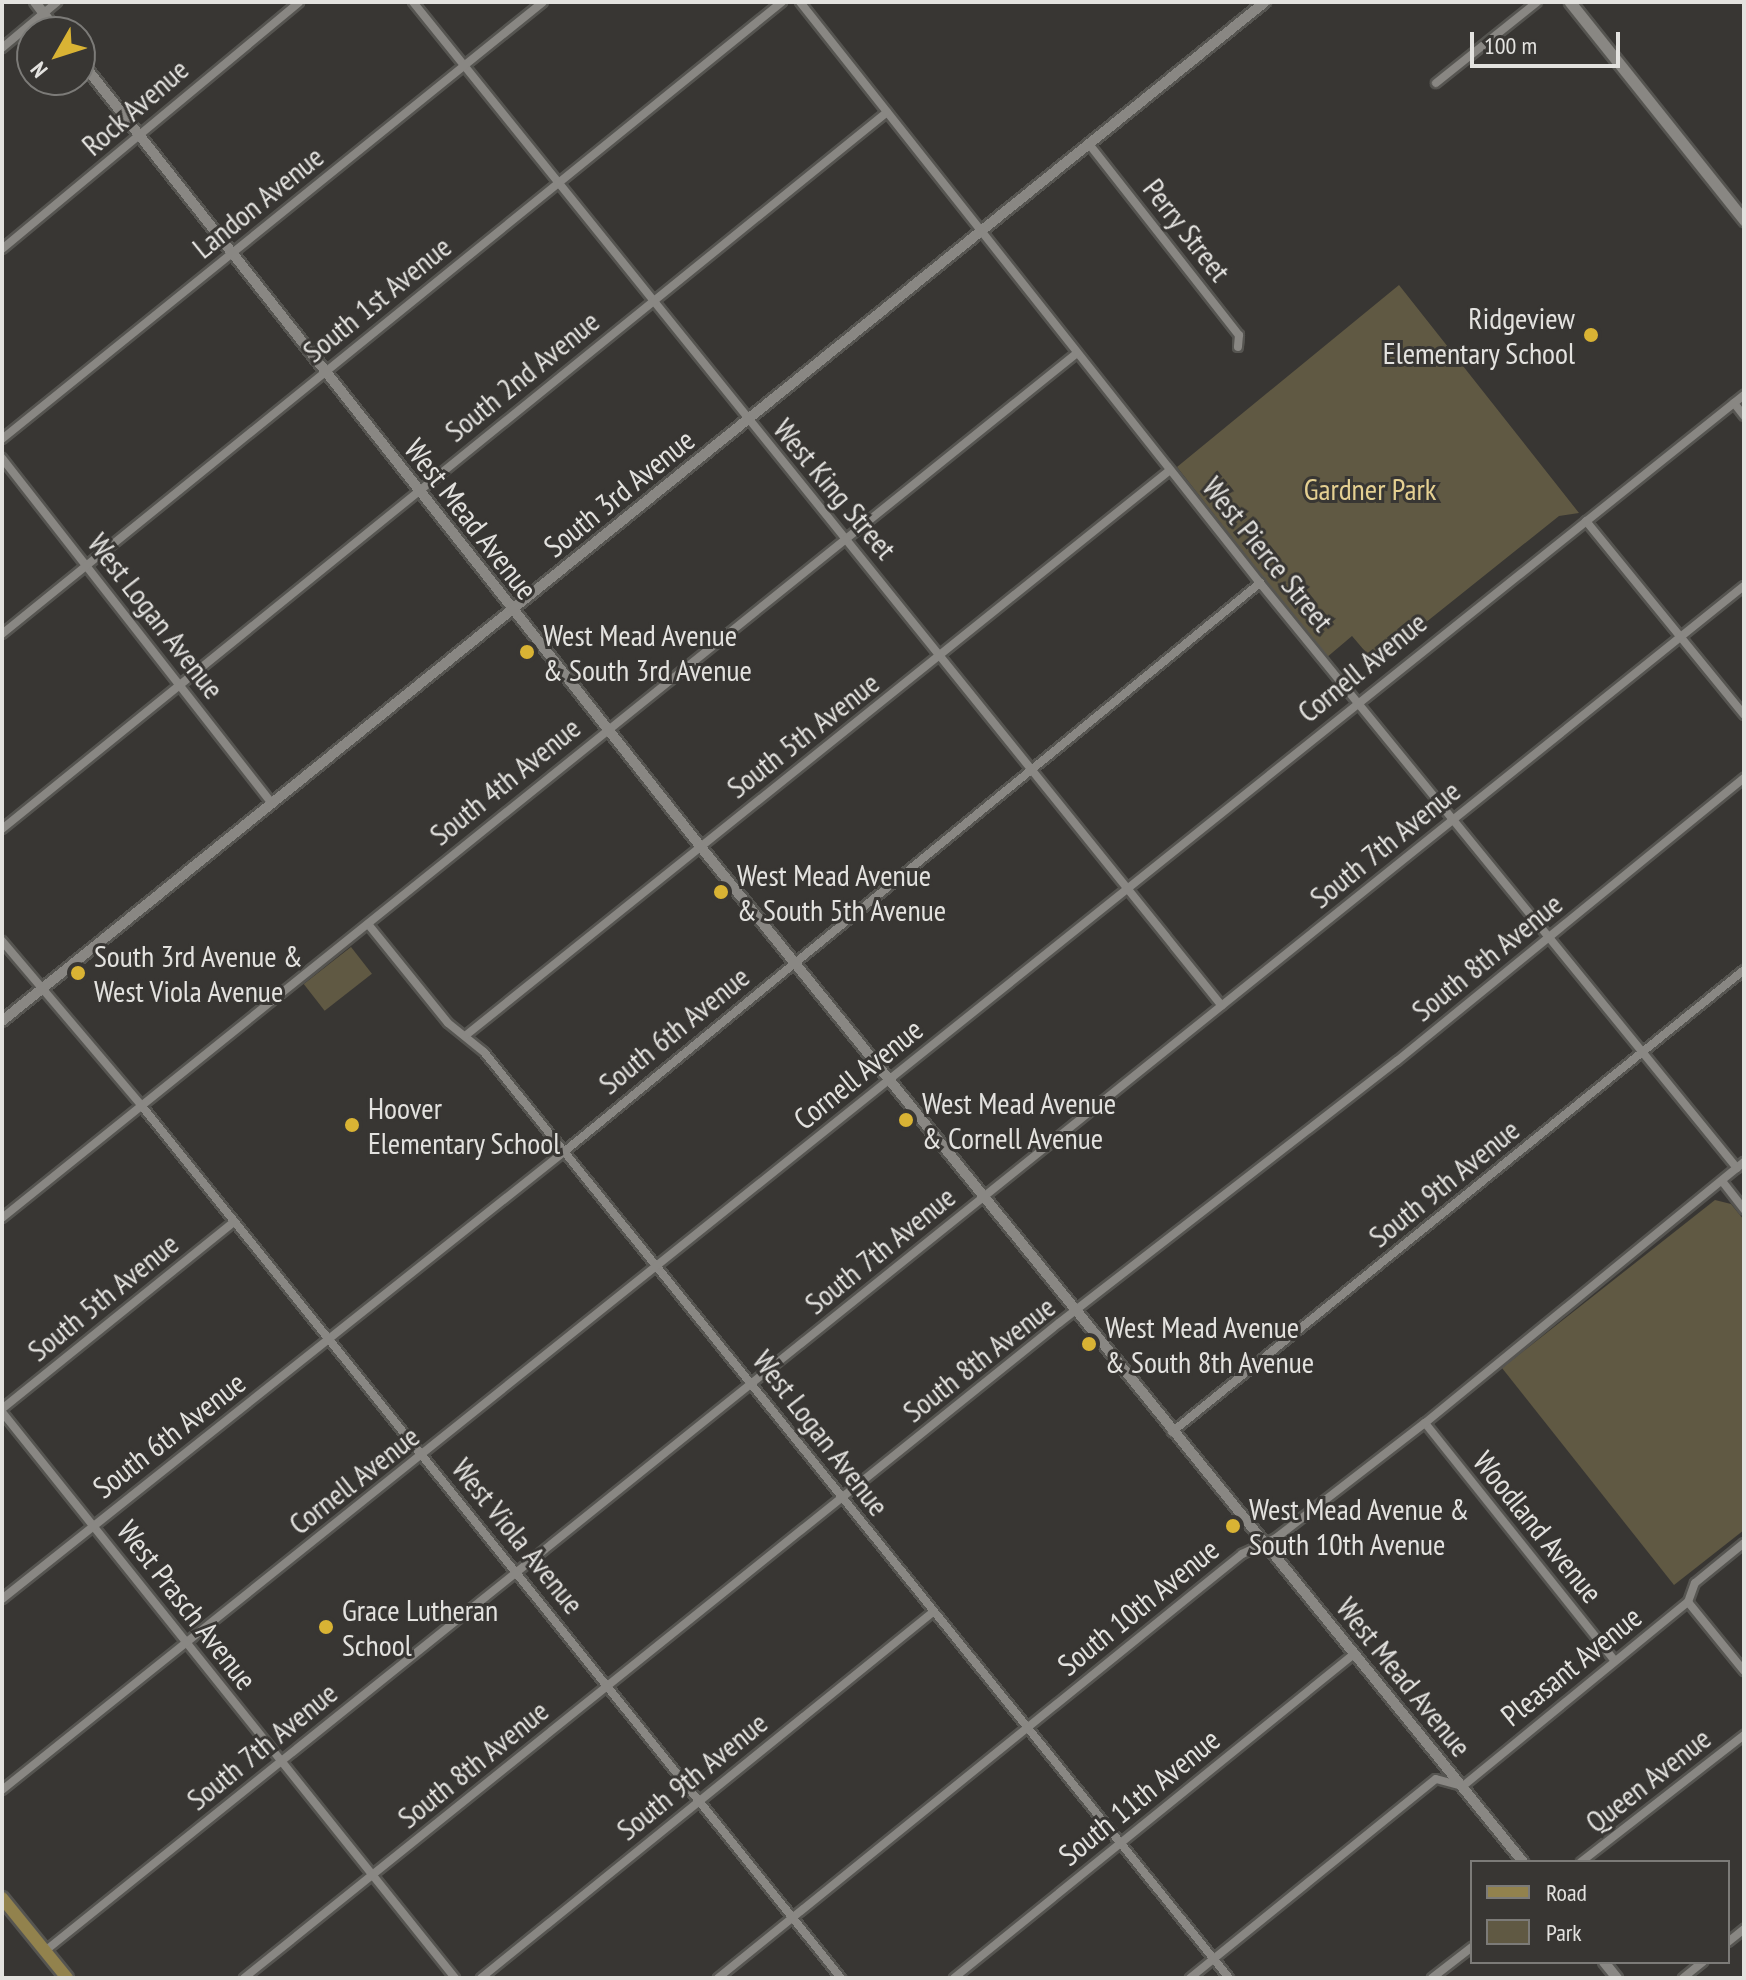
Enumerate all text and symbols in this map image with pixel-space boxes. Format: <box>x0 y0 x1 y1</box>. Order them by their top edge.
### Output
north arrow <box>16 16 96 96</box>
scale bar <box>1474 16 1624 66</box>
text: 100 m <box>1484 30 1537 61</box>
street label: Rock Avenue <box>74 51 196 163</box>
text: N <box>24 56 54 83</box>
street label: Landon Avenue <box>185 138 331 266</box>
street label: Perry Street <box>1135 171 1239 289</box>
street label: South 1st Avenue <box>295 228 459 370</box>
place label: Ridgeview Elementary School <box>1382 300 1575 370</box>
street label: South 2nd Avenue <box>437 303 607 449</box>
marker: Ridgeview Elementary School <box>1582 326 1600 344</box>
street label: West King Street <box>766 412 904 566</box>
street label: South 3rd Avenue <box>536 421 702 565</box>
street label: West Mead Avenue <box>397 431 545 607</box>
street label: West Pierce Street <box>1195 470 1341 638</box>
park label: Gardner Park <box>1304 471 1436 507</box>
street label: West Logan Avenue <box>80 526 232 706</box>
street label: Cornell Avenue <box>1290 604 1434 730</box>
place label: West Mead Avenue & South 3rd Avenue <box>543 617 753 688</box>
marker: West Mead Avenue & South 3rd Avenue <box>518 643 536 661</box>
street label: South 5th Avenue <box>719 664 887 806</box>
street label: South 4th Avenue <box>422 709 588 853</box>
street label: South 7th Avenue <box>1302 772 1468 916</box>
place label: West Mead Avenue & South 5th Avenue <box>737 857 947 928</box>
marker: West Mead Avenue & South 5th Avenue <box>712 883 730 901</box>
street label: South 8th Avenue <box>1404 885 1570 1029</box>
place label: South 3rd Avenue & West Viola Avenue <box>94 938 304 1008</box>
street label: South 6th Avenue <box>591 958 757 1102</box>
marker: South 3rd Avenue & West Viola Avenue <box>69 964 87 982</box>
street label: Cornell Avenue <box>786 1011 930 1137</box>
place label: West Mead Avenue & Cornell Avenue <box>922 1085 1117 1156</box>
place label: Hoover Elementary School <box>368 1090 561 1160</box>
marker: West Mead Avenue & Cornell Avenue <box>897 1111 915 1129</box>
street label: South 9th Avenue <box>1361 1111 1527 1255</box>
marker: Hoover Elementary School <box>343 1116 361 1134</box>
street label: South 7th Avenue <box>797 1178 963 1322</box>
street label: South 5th Avenue <box>20 1225 186 1369</box>
street label: South 8th Avenue <box>895 1288 1063 1430</box>
place label: West Mead Avenue & South 8th Avenue <box>1105 1309 1315 1380</box>
marker: West Mead Avenue & South 8th Avenue <box>1080 1335 1098 1353</box>
street label: West Logan Avenue <box>745 1343 897 1523</box>
street label: South 6th Avenue <box>85 1364 253 1506</box>
street label: Cornell Avenue <box>282 1418 426 1542</box>
street label: Woodland Avenue <box>1466 1444 1610 1610</box>
street label: West Viola Avenue <box>444 1451 592 1621</box>
place label: West Mead Avenue & South 10th Avenue <box>1249 1491 1470 1562</box>
street label: West Prasch Avenue <box>110 1513 264 1697</box>
marker: West Mead Avenue & South 10th Avenue <box>1224 1517 1242 1535</box>
street label: South 10th Avenue <box>1050 1531 1226 1683</box>
street label: West Mead Avenue <box>1329 1590 1479 1764</box>
place label: Grace Lutheran School <box>342 1592 498 1662</box>
street label: Pleasant Avenue <box>1493 1598 1649 1734</box>
marker: Grace Lutheran School <box>317 1618 335 1636</box>
street label: South 7th Avenue <box>179 1674 345 1818</box>
street label: South 8th Avenue <box>390 1692 556 1836</box>
street label: South 9th Avenue <box>609 1704 775 1848</box>
street label: Queen Avenue <box>1578 1720 1718 1840</box>
street label: South 11th Avenue <box>1051 1721 1227 1873</box>
legend <box>1470 1860 1730 1964</box>
text: Road <box>1546 1877 1587 1908</box>
text: Park <box>1546 1917 1582 1948</box>

